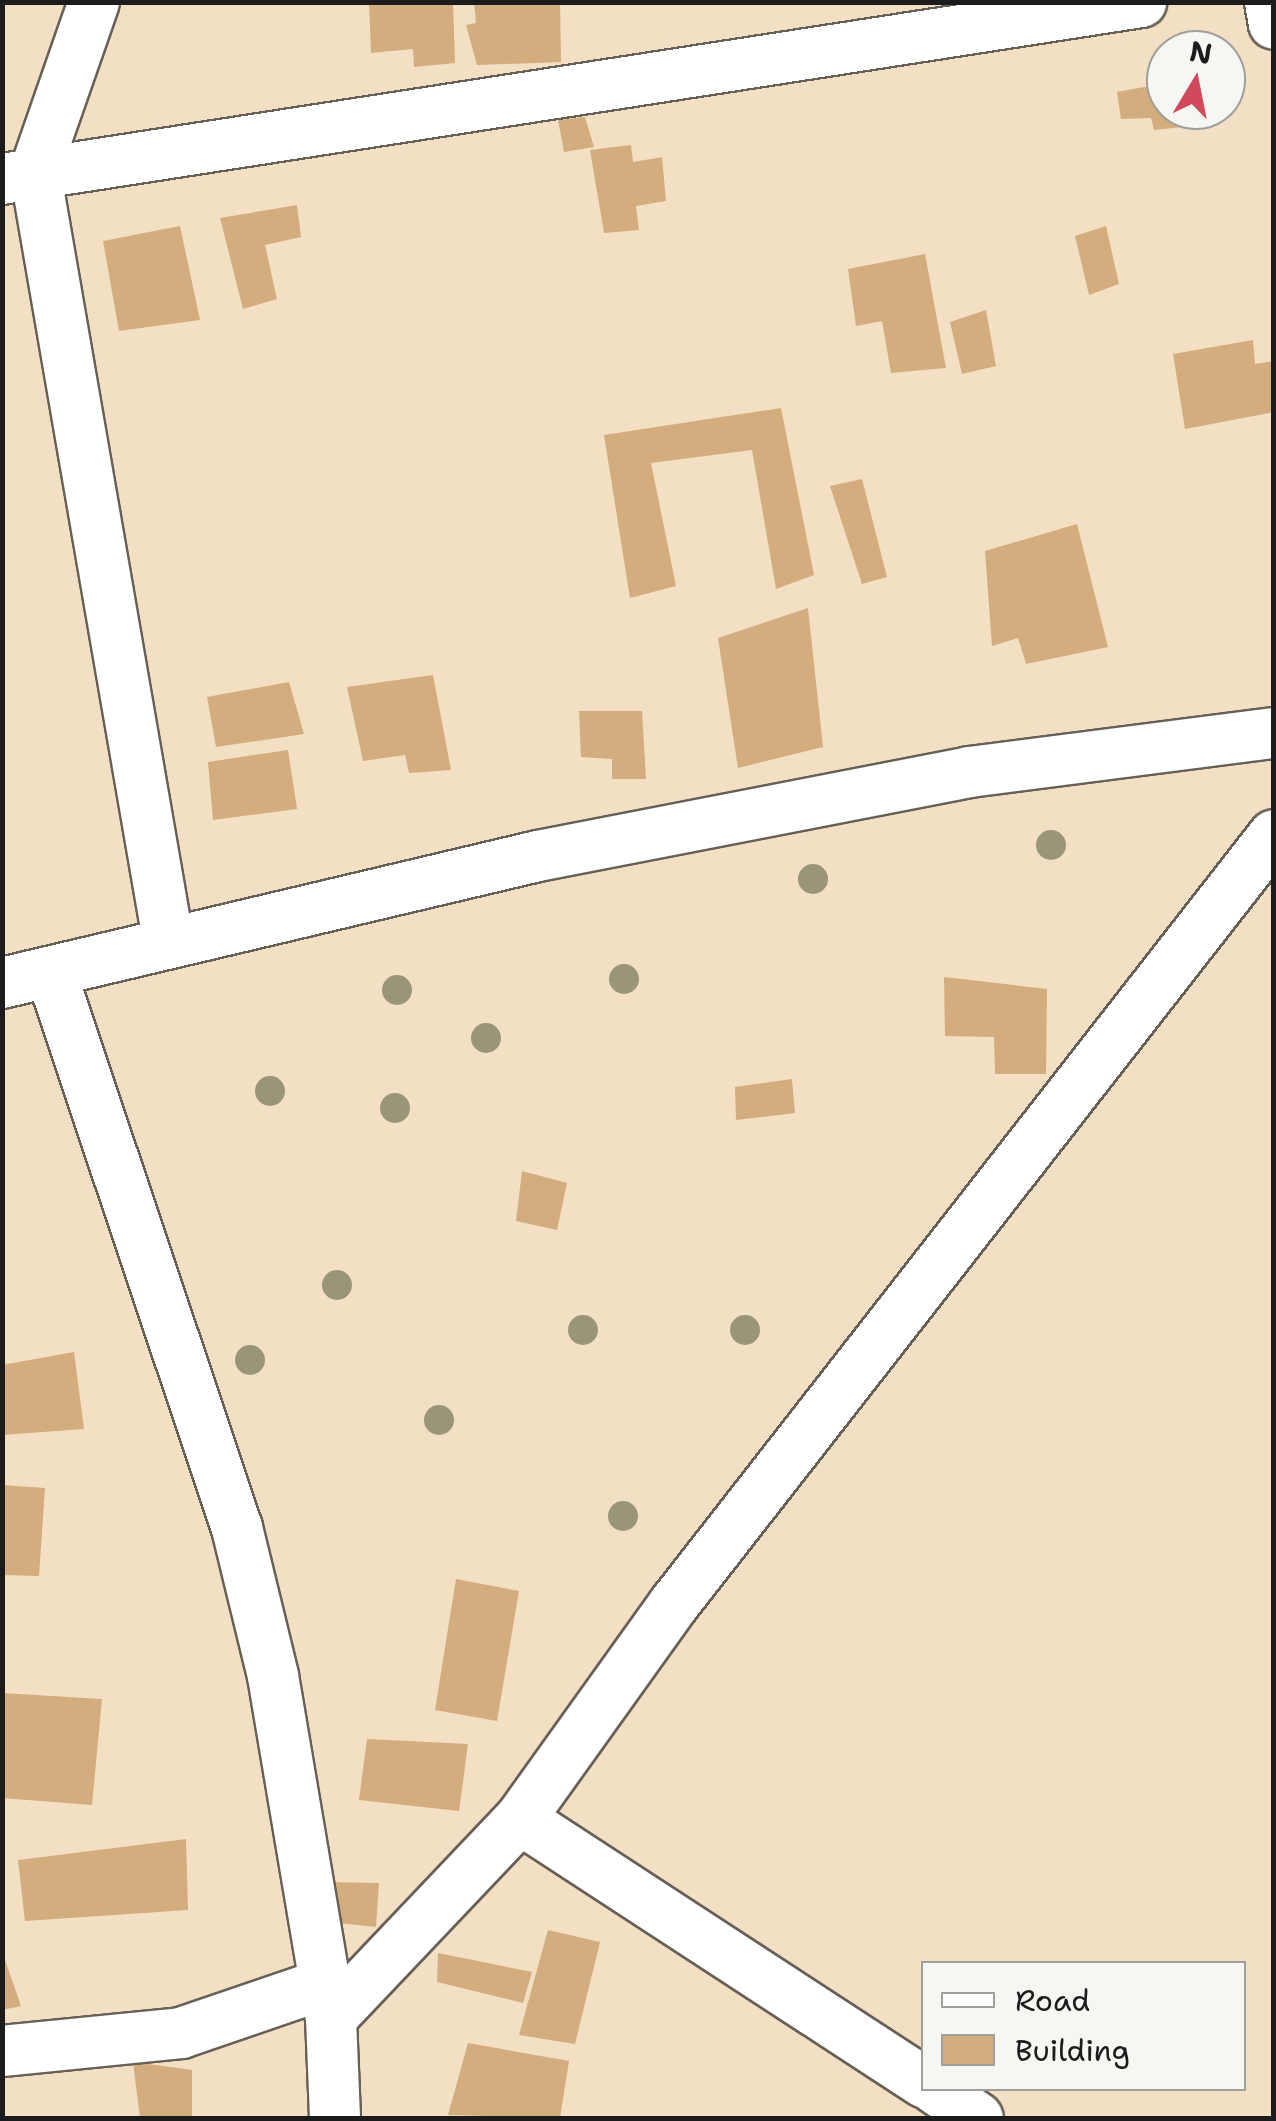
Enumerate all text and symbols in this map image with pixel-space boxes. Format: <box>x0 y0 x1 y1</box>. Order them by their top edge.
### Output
north arrow <box>1146 30 1246 130</box>
text: N <box>1187 32 1215 73</box>
legend <box>921 1961 1246 2091</box>
text: Road <box>1015 1980 1090 2021</box>
text: Building <box>1015 2030 1130 2071</box>

